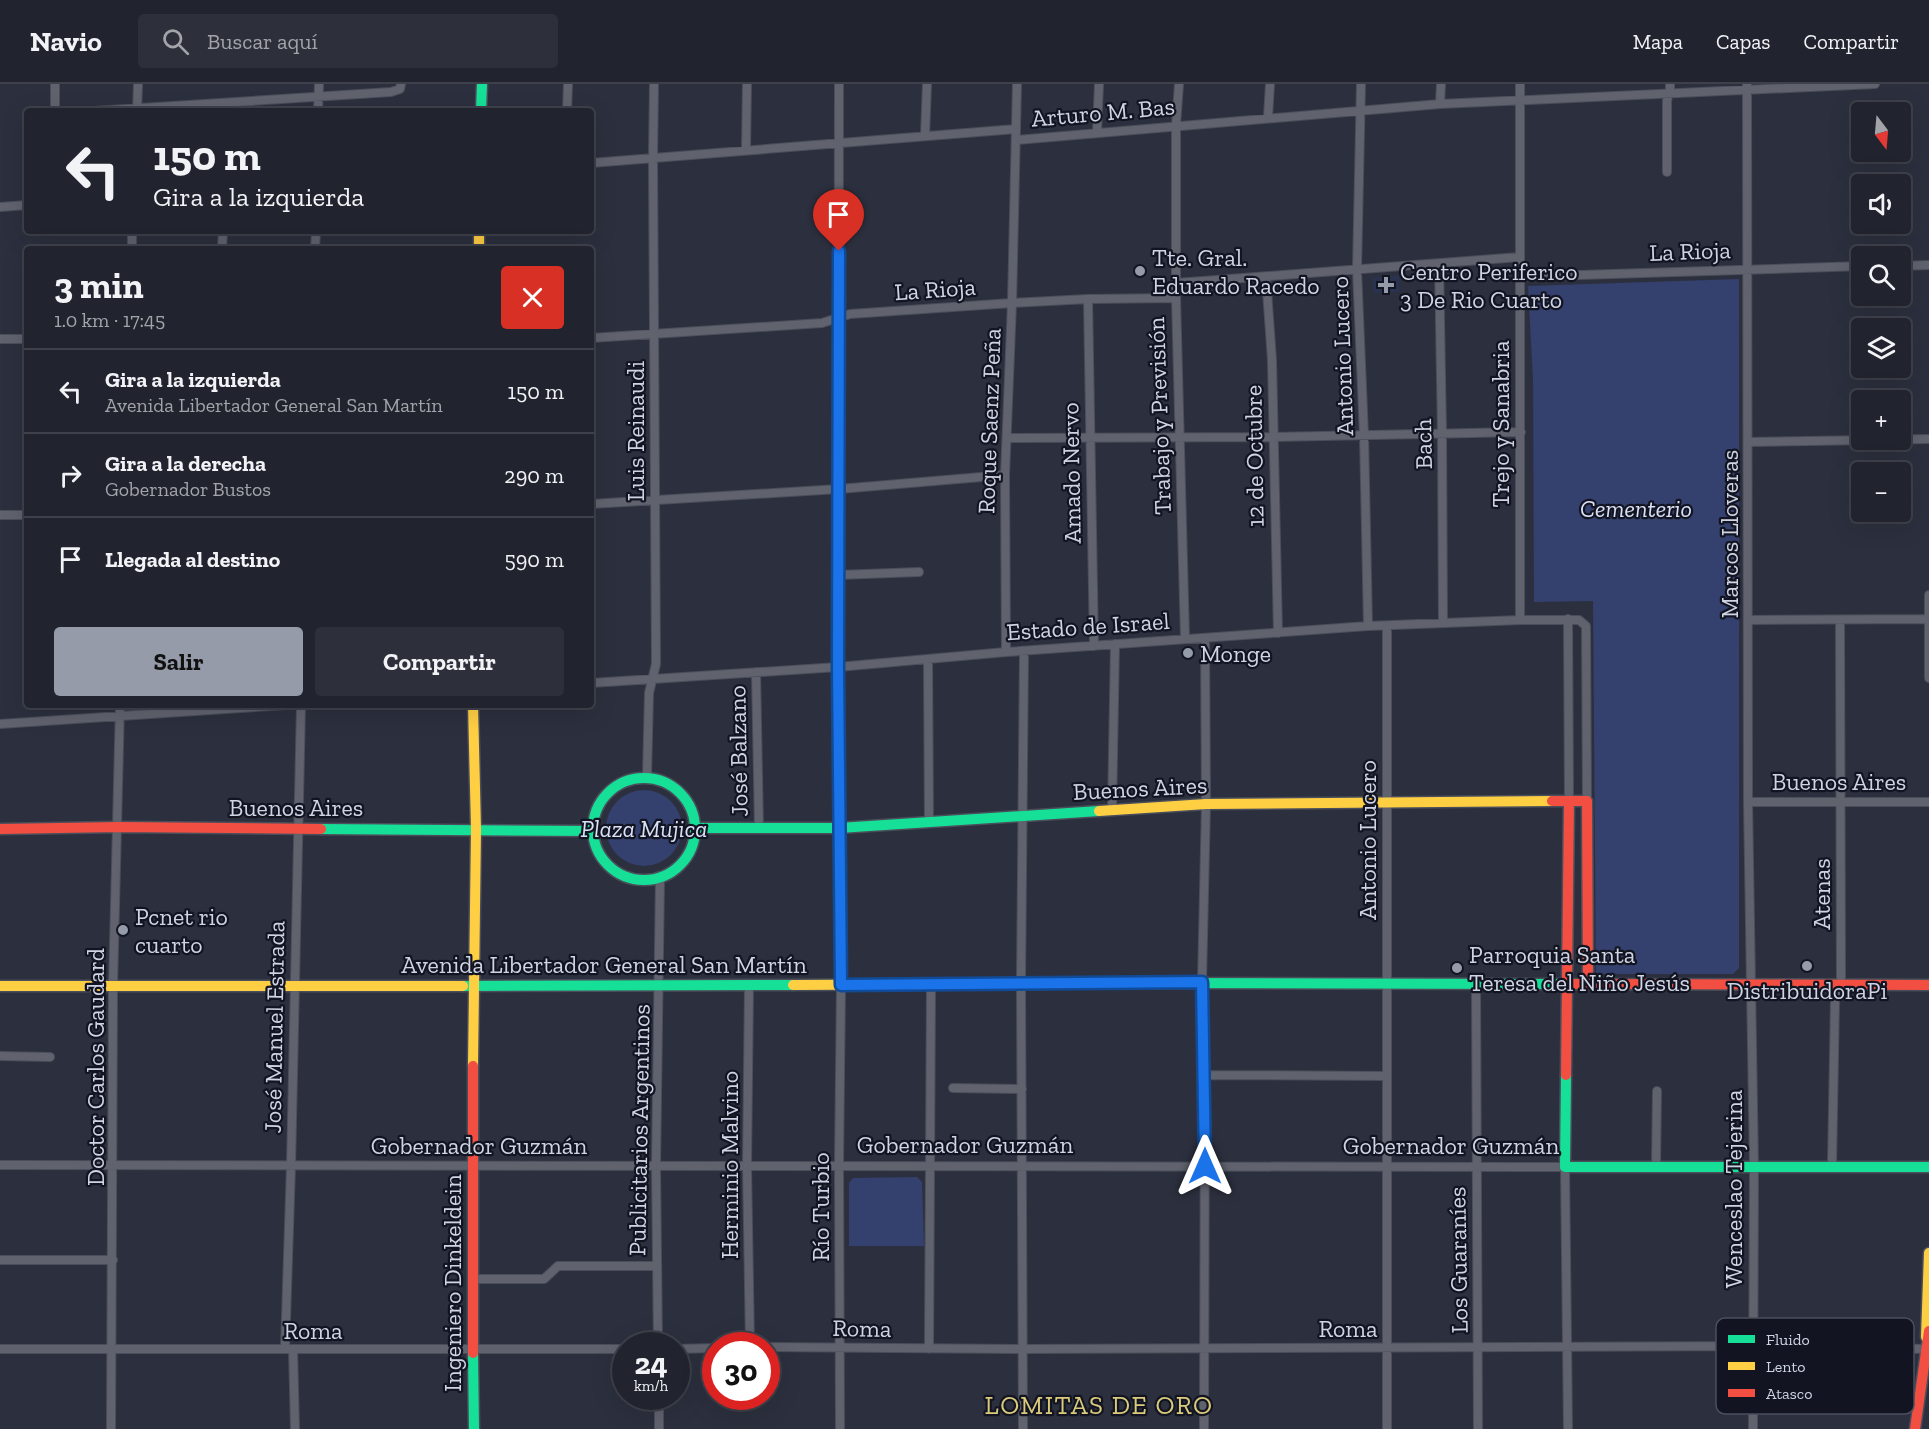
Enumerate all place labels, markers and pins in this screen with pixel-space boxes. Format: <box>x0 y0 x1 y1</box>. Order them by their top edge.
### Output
pin <box>813 189 864 251</box>
place label: Tte. Gral. Eduardo Racedo <box>1152 243 1320 300</box>
place label: Centro Periferico 3 De Rio Cuarto <box>1400 257 1578 314</box>
marker: Tte. Gral. Eduardo Racedo <box>1133 264 1147 278</box>
marker: Centro Periferico 3 De Rio Cuarto <box>1377 276 1395 294</box>
place label: Monge <box>1200 639 1271 668</box>
marker: Monge <box>1181 646 1195 660</box>
place label: Pcnet rio cuarto <box>135 902 228 959</box>
marker: Pcnet rio cuarto <box>116 923 130 937</box>
place label: Parroquia Santa Teresa del Niño Jesús <box>1469 940 1690 997</box>
marker: DistribuidoraPi <box>1800 959 1814 973</box>
marker: Parroquia Santa Teresa del Niño Jesús <box>1450 961 1464 975</box>
place label: DistribuidoraPi <box>1727 976 1888 1005</box>

